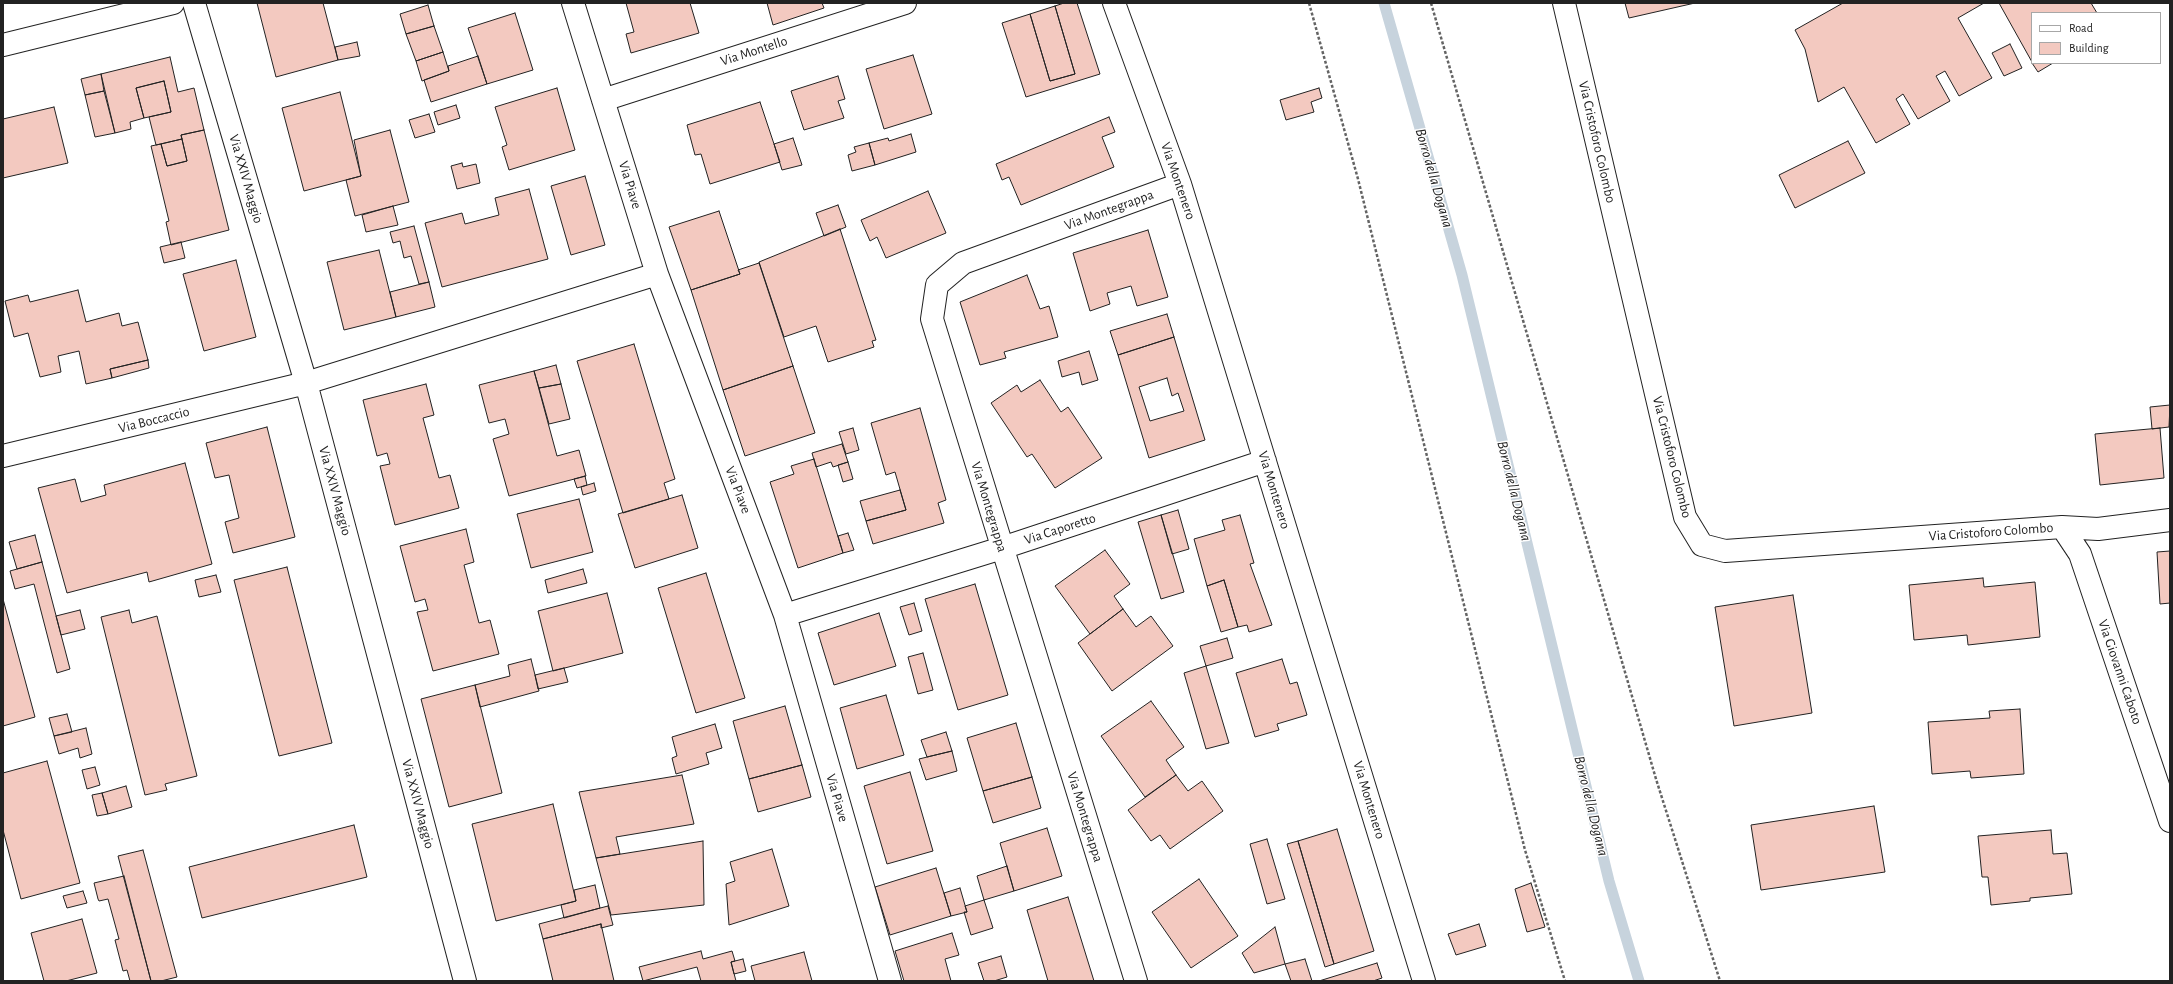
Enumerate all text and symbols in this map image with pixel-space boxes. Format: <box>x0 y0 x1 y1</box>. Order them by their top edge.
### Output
legend <box>2031 12 2161 64</box>
text: Road <box>2069 22 2093 34</box>
street label: Via Montello <box>718 32 790 70</box>
text: Building <box>2069 42 2109 54</box>
street label: Via Cristoforo Colombo <box>1575 79 1619 205</box>
water label: Borro della Dogana <box>1411 126 1457 230</box>
street label: Via XXIV Maggio <box>225 133 267 225</box>
street label: Via Montenero <box>1157 140 1199 222</box>
street label: Via Piave <box>615 159 645 211</box>
street label: Via Montegrappa <box>1062 186 1156 234</box>
street label: Via Cristoforo Colombo <box>1649 394 1695 520</box>
street label: Via Boccaccio <box>117 403 191 437</box>
water label: Borro della Dogana <box>1493 439 1535 543</box>
street label: Via XXIV Maggio <box>315 445 355 537</box>
street label: Via Montenero <box>1254 449 1294 531</box>
street label: Via Montegrappa <box>967 460 1011 554</box>
street label: Via Piave <box>721 464 755 516</box>
street label: Via Caporetto <box>1022 510 1098 548</box>
street label: Via Cristoforo Colombo <box>1928 519 2054 545</box>
street label: Via Giovanni Caboto <box>2094 617 2146 727</box>
water label: Borro della Dogana <box>1570 754 1612 858</box>
street label: Via XXIV Maggio <box>398 758 438 850</box>
street label: Via Montenero <box>1349 759 1389 841</box>
street label: Via Montegrappa <box>1063 770 1107 864</box>
street label: Via Piave <box>822 772 852 824</box>

